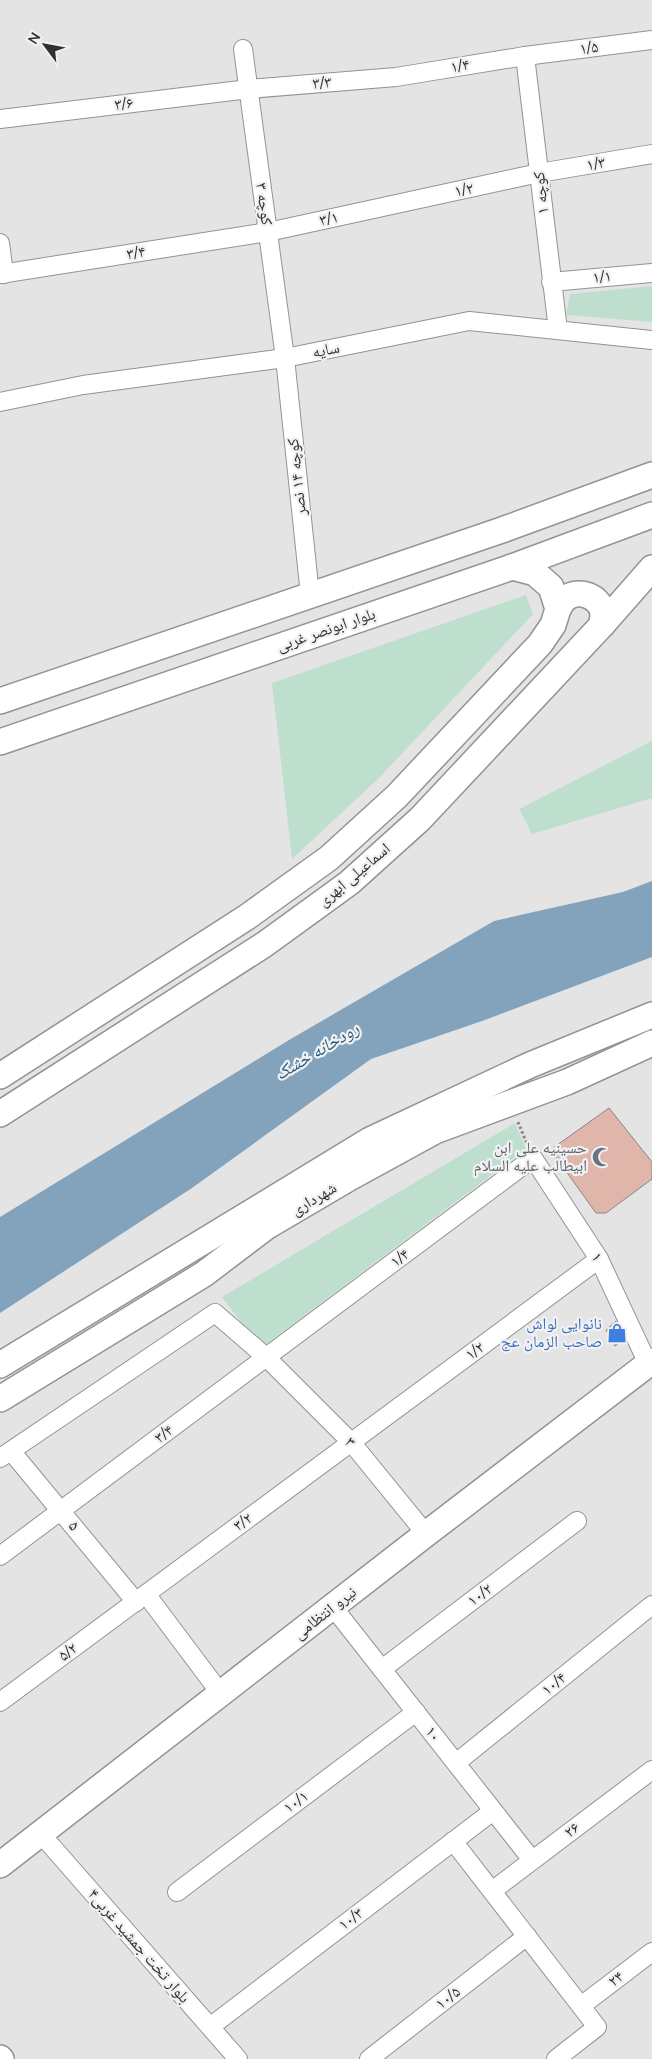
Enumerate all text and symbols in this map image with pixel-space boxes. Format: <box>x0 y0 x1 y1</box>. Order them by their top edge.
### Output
north arrow <box>20 20 70 70</box>
text: N <box>24 29 45 48</box>
street label: ۱/۵ <box>578 36 600 60</box>
street label: ۱/۴ <box>449 54 471 78</box>
street label: ۳/۳ <box>312 71 332 95</box>
street label: ۳/۶ <box>113 92 135 116</box>
street label: ۱/۳ <box>585 152 607 176</box>
street label: کوچه ۱ <box>528 170 554 215</box>
street label: ۱/۲ <box>452 177 476 203</box>
street label: کوچه ۳ <box>250 181 278 227</box>
street label: ۳/۱ <box>317 206 341 232</box>
street label: ۳/۴ <box>125 241 147 265</box>
street label: ۱/۱ <box>592 265 612 289</box>
street label: سایه <box>311 337 341 363</box>
street label: کوچه ۱۴ نصر <box>282 437 312 518</box>
street label: بلوار ابونصر غربی <box>274 603 378 657</box>
street label: اسماعیلی ابهری <box>313 838 395 912</box>
water label: رودخانه خشک <box>271 1017 363 1085</box>
place label: حسینیه علی ابن ابیطالب علیه السلام <box>474 1137 587 1177</box>
mosque icon: حسینیه علی ابن ابیطالب علیه السلام <box>591 1146 613 1168</box>
street label: شهرداری <box>287 1177 341 1221</box>
street label: ۱/۴ <box>386 1244 414 1272</box>
street label: ۱ <box>586 1248 608 1266</box>
place label: نانوایی لواش صاحب الزمان عج <box>501 1313 602 1353</box>
shop icon: نانوایی لواش صاحب الزمان عج <box>606 1322 628 1344</box>
street label: ۱/۲ <box>461 1337 489 1365</box>
street label: ۳/۴ <box>150 1420 178 1448</box>
street label: ۳ <box>339 1432 361 1452</box>
street label: ۳/۲ <box>229 1508 257 1536</box>
street label: ۵ <box>63 1516 85 1536</box>
street label: ۱۰/۲ <box>463 1578 497 1612</box>
street label: نیرو انتظامی <box>289 1581 361 1645</box>
street label: ۵/۲ <box>54 1638 82 1666</box>
street label: ۱۰/۴ <box>537 1667 571 1701</box>
street label: ۱۰ <box>420 1722 446 1746</box>
street label: ۱۰/۱ <box>279 1785 313 1819</box>
street label: ۲۶ <box>560 1817 584 1843</box>
street label: بلوار تخت جمشید غربی۴ <box>83 1884 195 2008</box>
street label: ۱۰/۳ <box>334 1902 368 1936</box>
street label: ۲۴ <box>604 1966 628 1992</box>
street label: ۱۰/۵ <box>431 1981 465 2015</box>

